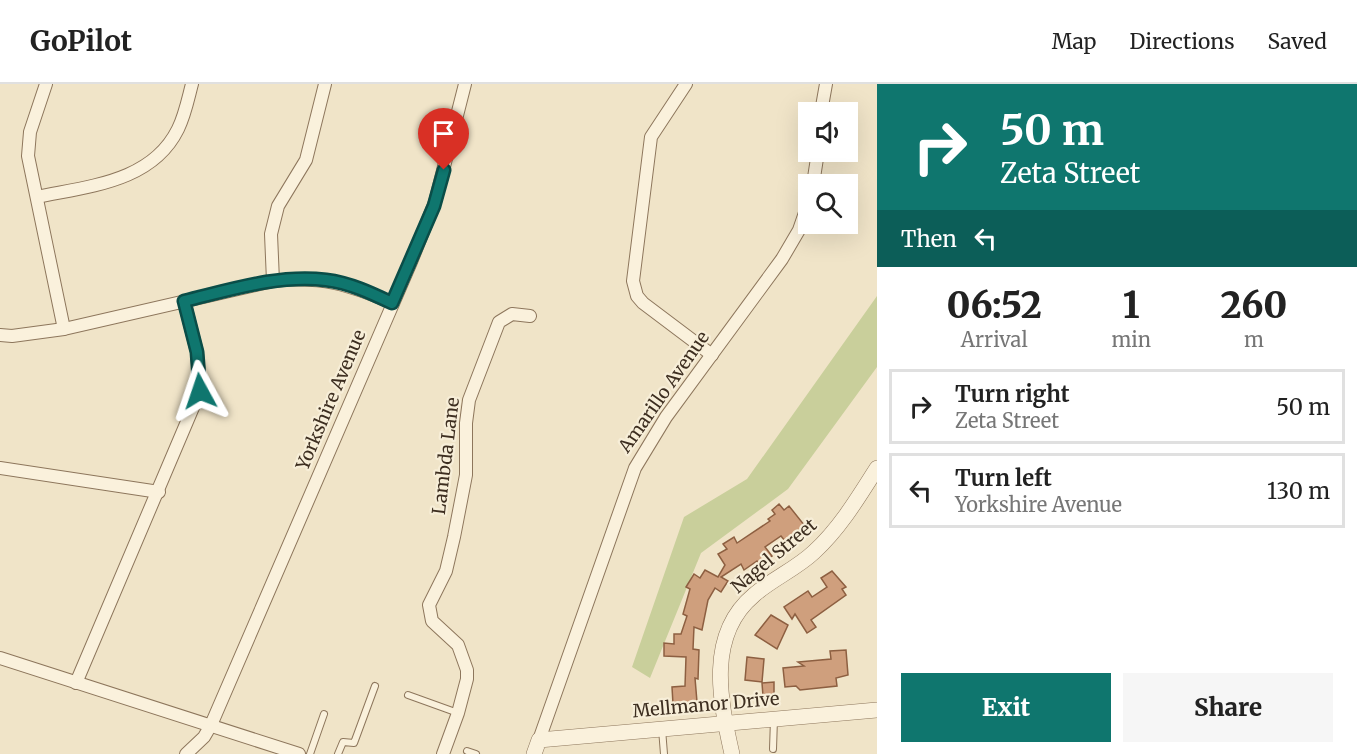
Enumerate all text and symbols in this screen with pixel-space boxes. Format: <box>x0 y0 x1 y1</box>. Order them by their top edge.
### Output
text: GoPilot <box>30 23 132 59</box>
text: Map <box>1052 28 1096 55</box>
text: Directions <box>1129 28 1234 55</box>
text: Saved <box>1267 28 1327 55</box>
map controls <box>798 102 858 234</box>
button: sound <box>798 102 858 162</box>
text: 50 m <box>1000 104 1104 156</box>
pin <box>418 108 469 170</box>
icon: right <box>901 108 979 186</box>
icon: arrive <box>427 117 460 150</box>
text: Zeta Street <box>1000 156 1140 190</box>
button: search <box>798 174 858 234</box>
icon: left <box>969 222 1002 255</box>
text: Then <box>901 225 957 253</box>
text: 06:52 <box>947 283 1042 328</box>
text: 1 <box>1123 283 1140 328</box>
text: 260 <box>1221 283 1287 328</box>
street label: Yorkshire Avenue <box>290 326 370 474</box>
street label: Amarillo Avenue <box>613 326 714 458</box>
text: Arrival <box>961 327 1028 352</box>
text: min <box>1111 327 1151 352</box>
text: m <box>1244 327 1264 352</box>
position arrow <box>168 359 232 423</box>
text: Turn right <box>955 380 1069 408</box>
icon: right <box>904 390 937 423</box>
text: 50 m <box>1276 393 1330 421</box>
street label: Lambda Lane <box>427 396 464 516</box>
text: Zeta Street <box>955 408 1059 433</box>
text: Turn left <box>955 464 1052 492</box>
icon: left <box>904 474 937 507</box>
text: 130 m <box>1267 477 1330 505</box>
text: Yorkshire Avenue <box>955 492 1122 517</box>
street label: Nagel Street <box>726 513 821 598</box>
button: Exit <box>901 673 1111 742</box>
button: Share <box>1123 673 1333 742</box>
street label: Mellmanor Drive <box>632 687 780 722</box>

